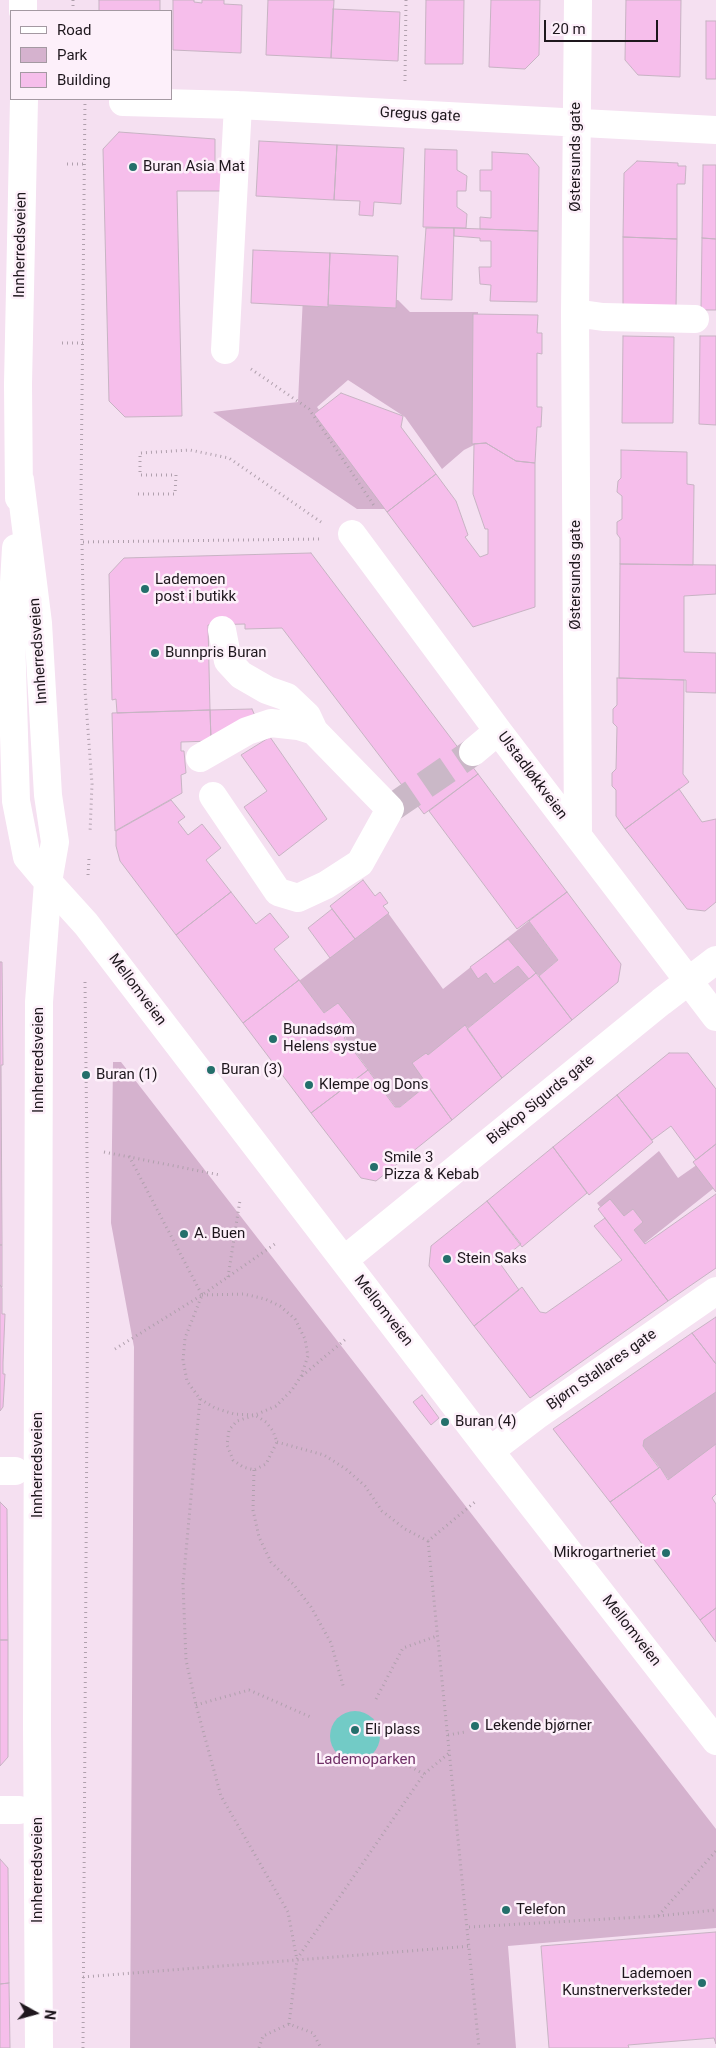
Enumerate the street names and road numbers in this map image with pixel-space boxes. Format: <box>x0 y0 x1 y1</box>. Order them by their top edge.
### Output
street label: Østersunds gate <box>567 102 585 212</box>
street label: Gregus gate <box>379 104 461 126</box>
street label: Innherredsveien <box>11 192 31 298</box>
street label: Østersunds gate <box>567 520 585 630</box>
street label: Innherredsveien <box>26 597 52 705</box>
street label: Ulstadløkkveien <box>493 729 571 823</box>
street label: Mellomveien <box>104 951 170 1029</box>
street label: Innherredsveien <box>30 1007 48 1113</box>
street label: Biskop Sigurds gate <box>484 1051 598 1149</box>
street label: Mellomveien <box>350 1272 416 1350</box>
street label: Bjørn Stallares gate <box>544 1325 660 1415</box>
street label: Innherredsveien <box>29 1412 47 1518</box>
street label: Mellomveien <box>598 1592 664 1670</box>
street label: Innherredsveien <box>29 1817 47 1923</box>

